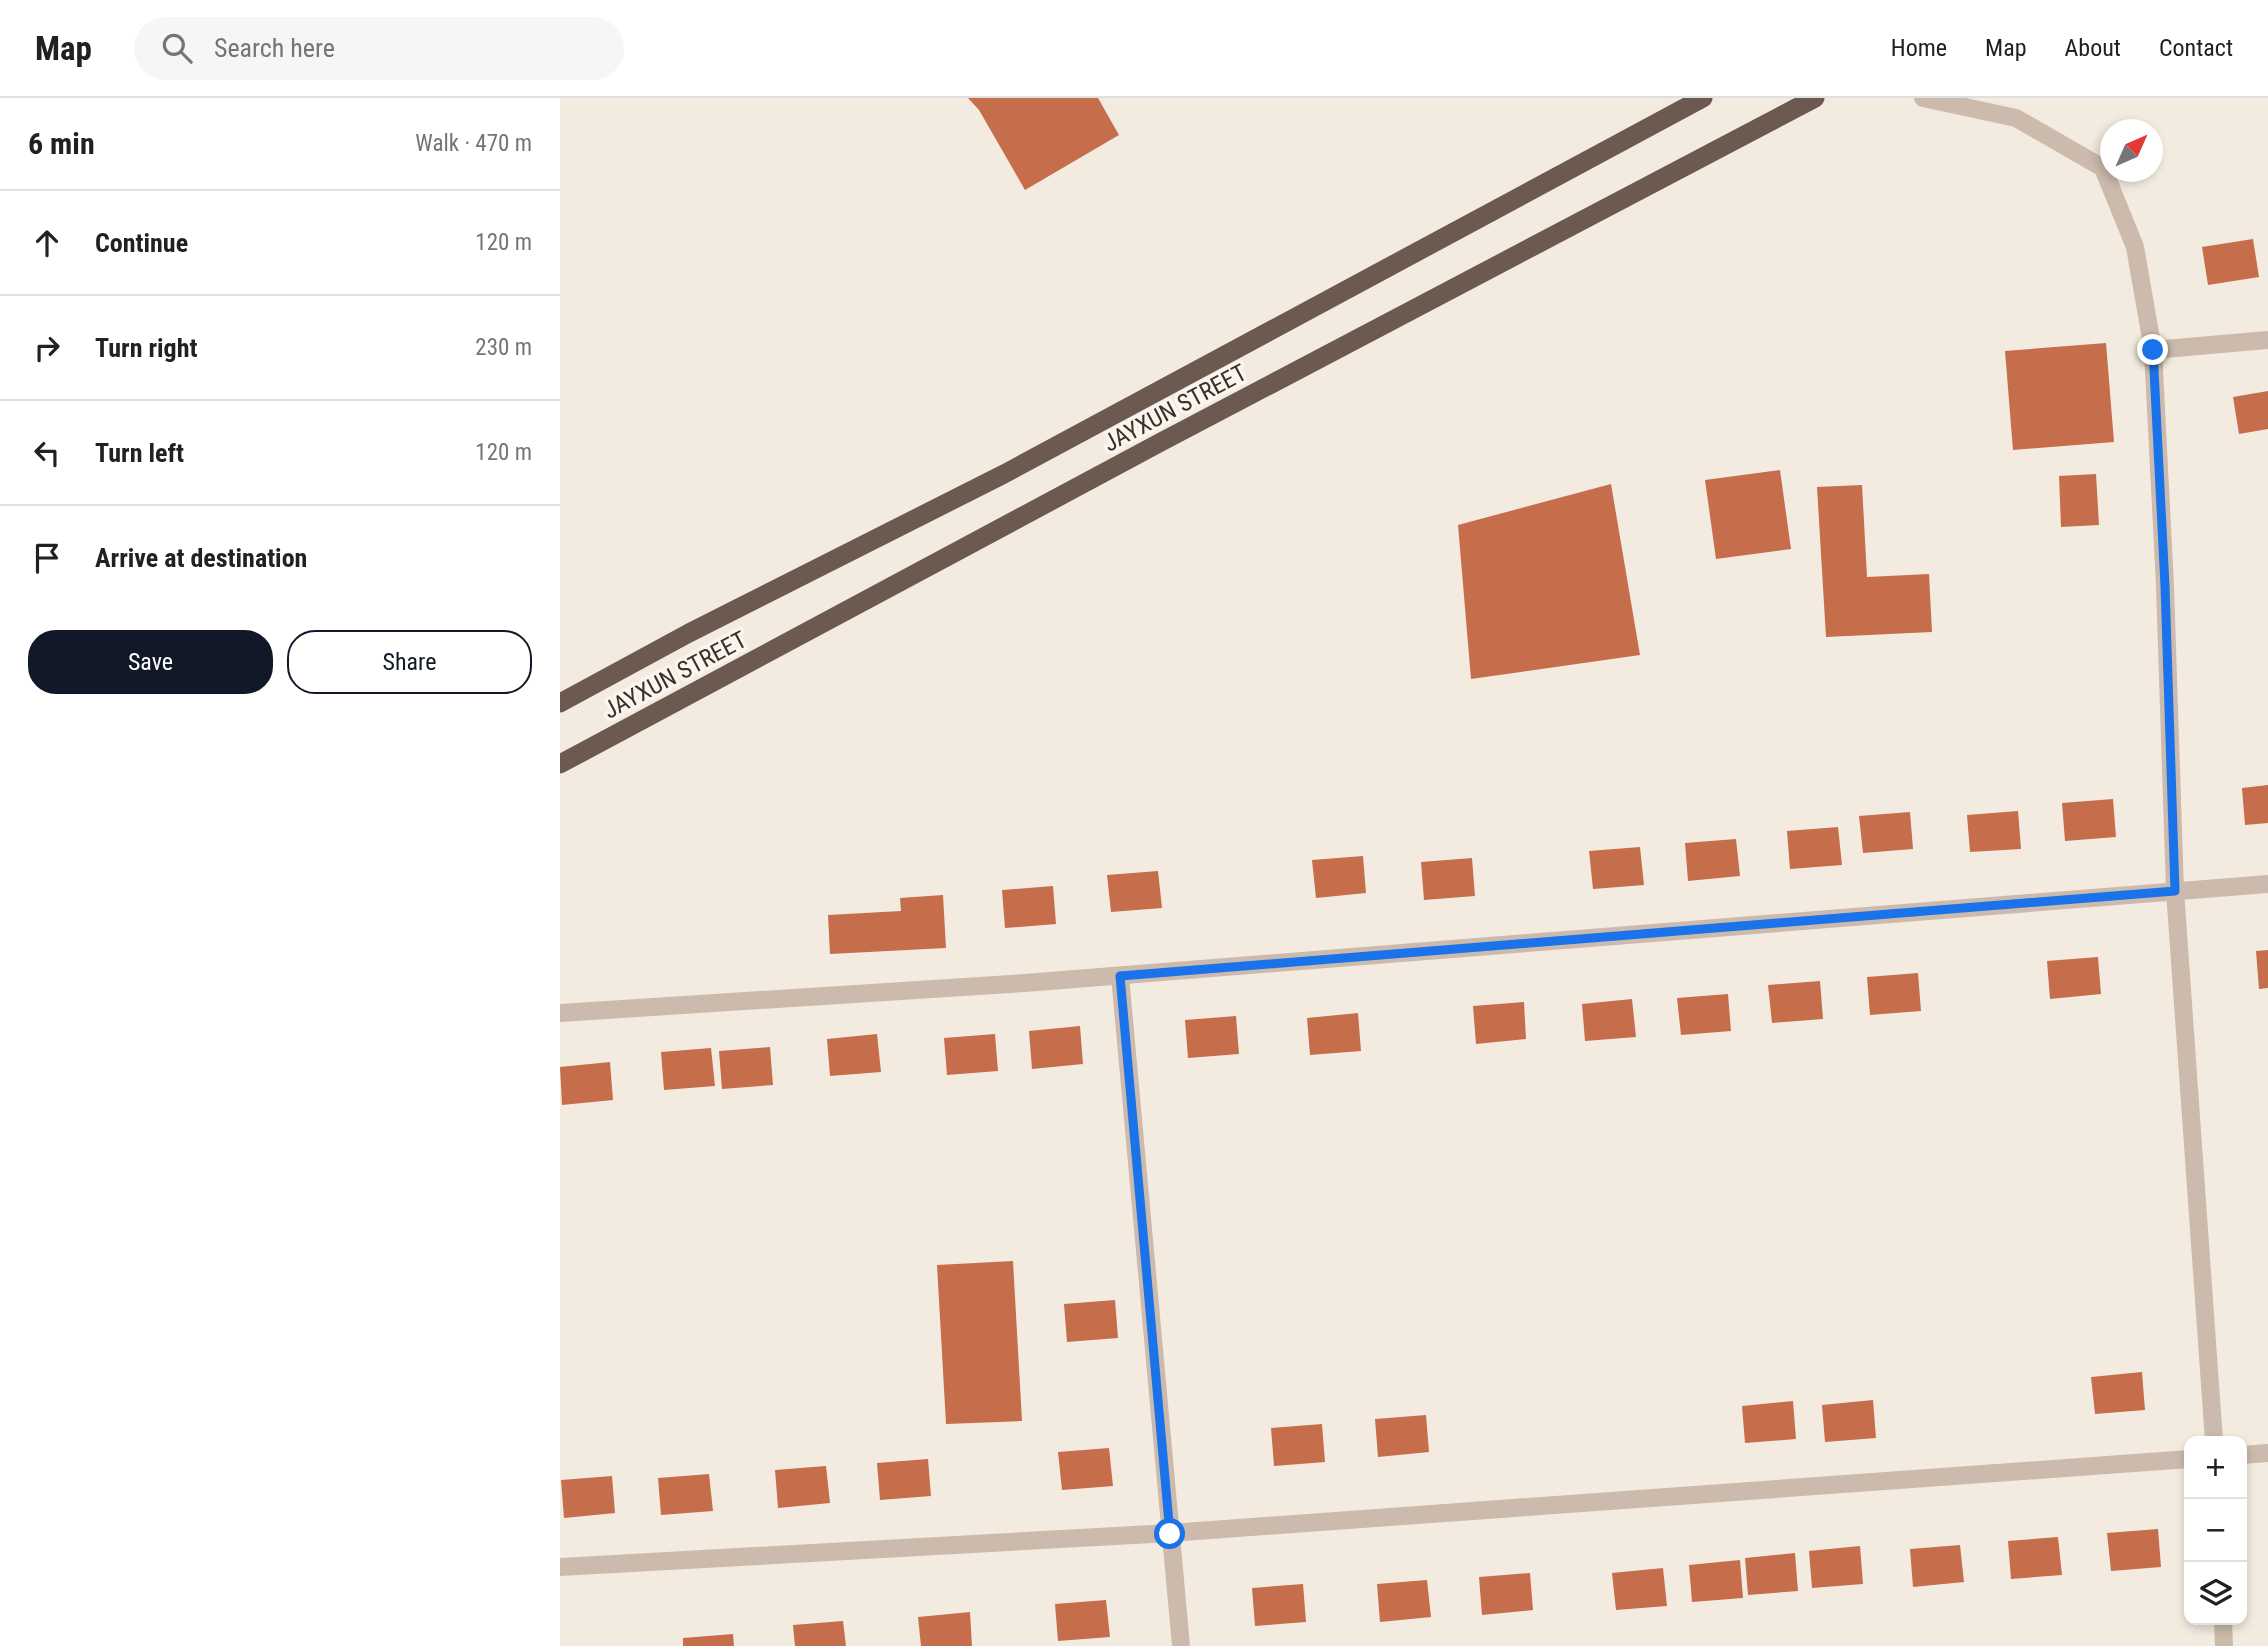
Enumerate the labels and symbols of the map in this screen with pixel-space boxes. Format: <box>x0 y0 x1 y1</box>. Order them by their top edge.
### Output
north arrow <box>2100 119 2163 182</box>
route end <box>2137 334 2168 365</box>
street label: JAYXUN STREET <box>1099 359 1251 457</box>
street label: JAYXUN STREET <box>599 626 751 724</box>
route start <box>1154 1518 1185 1549</box>

